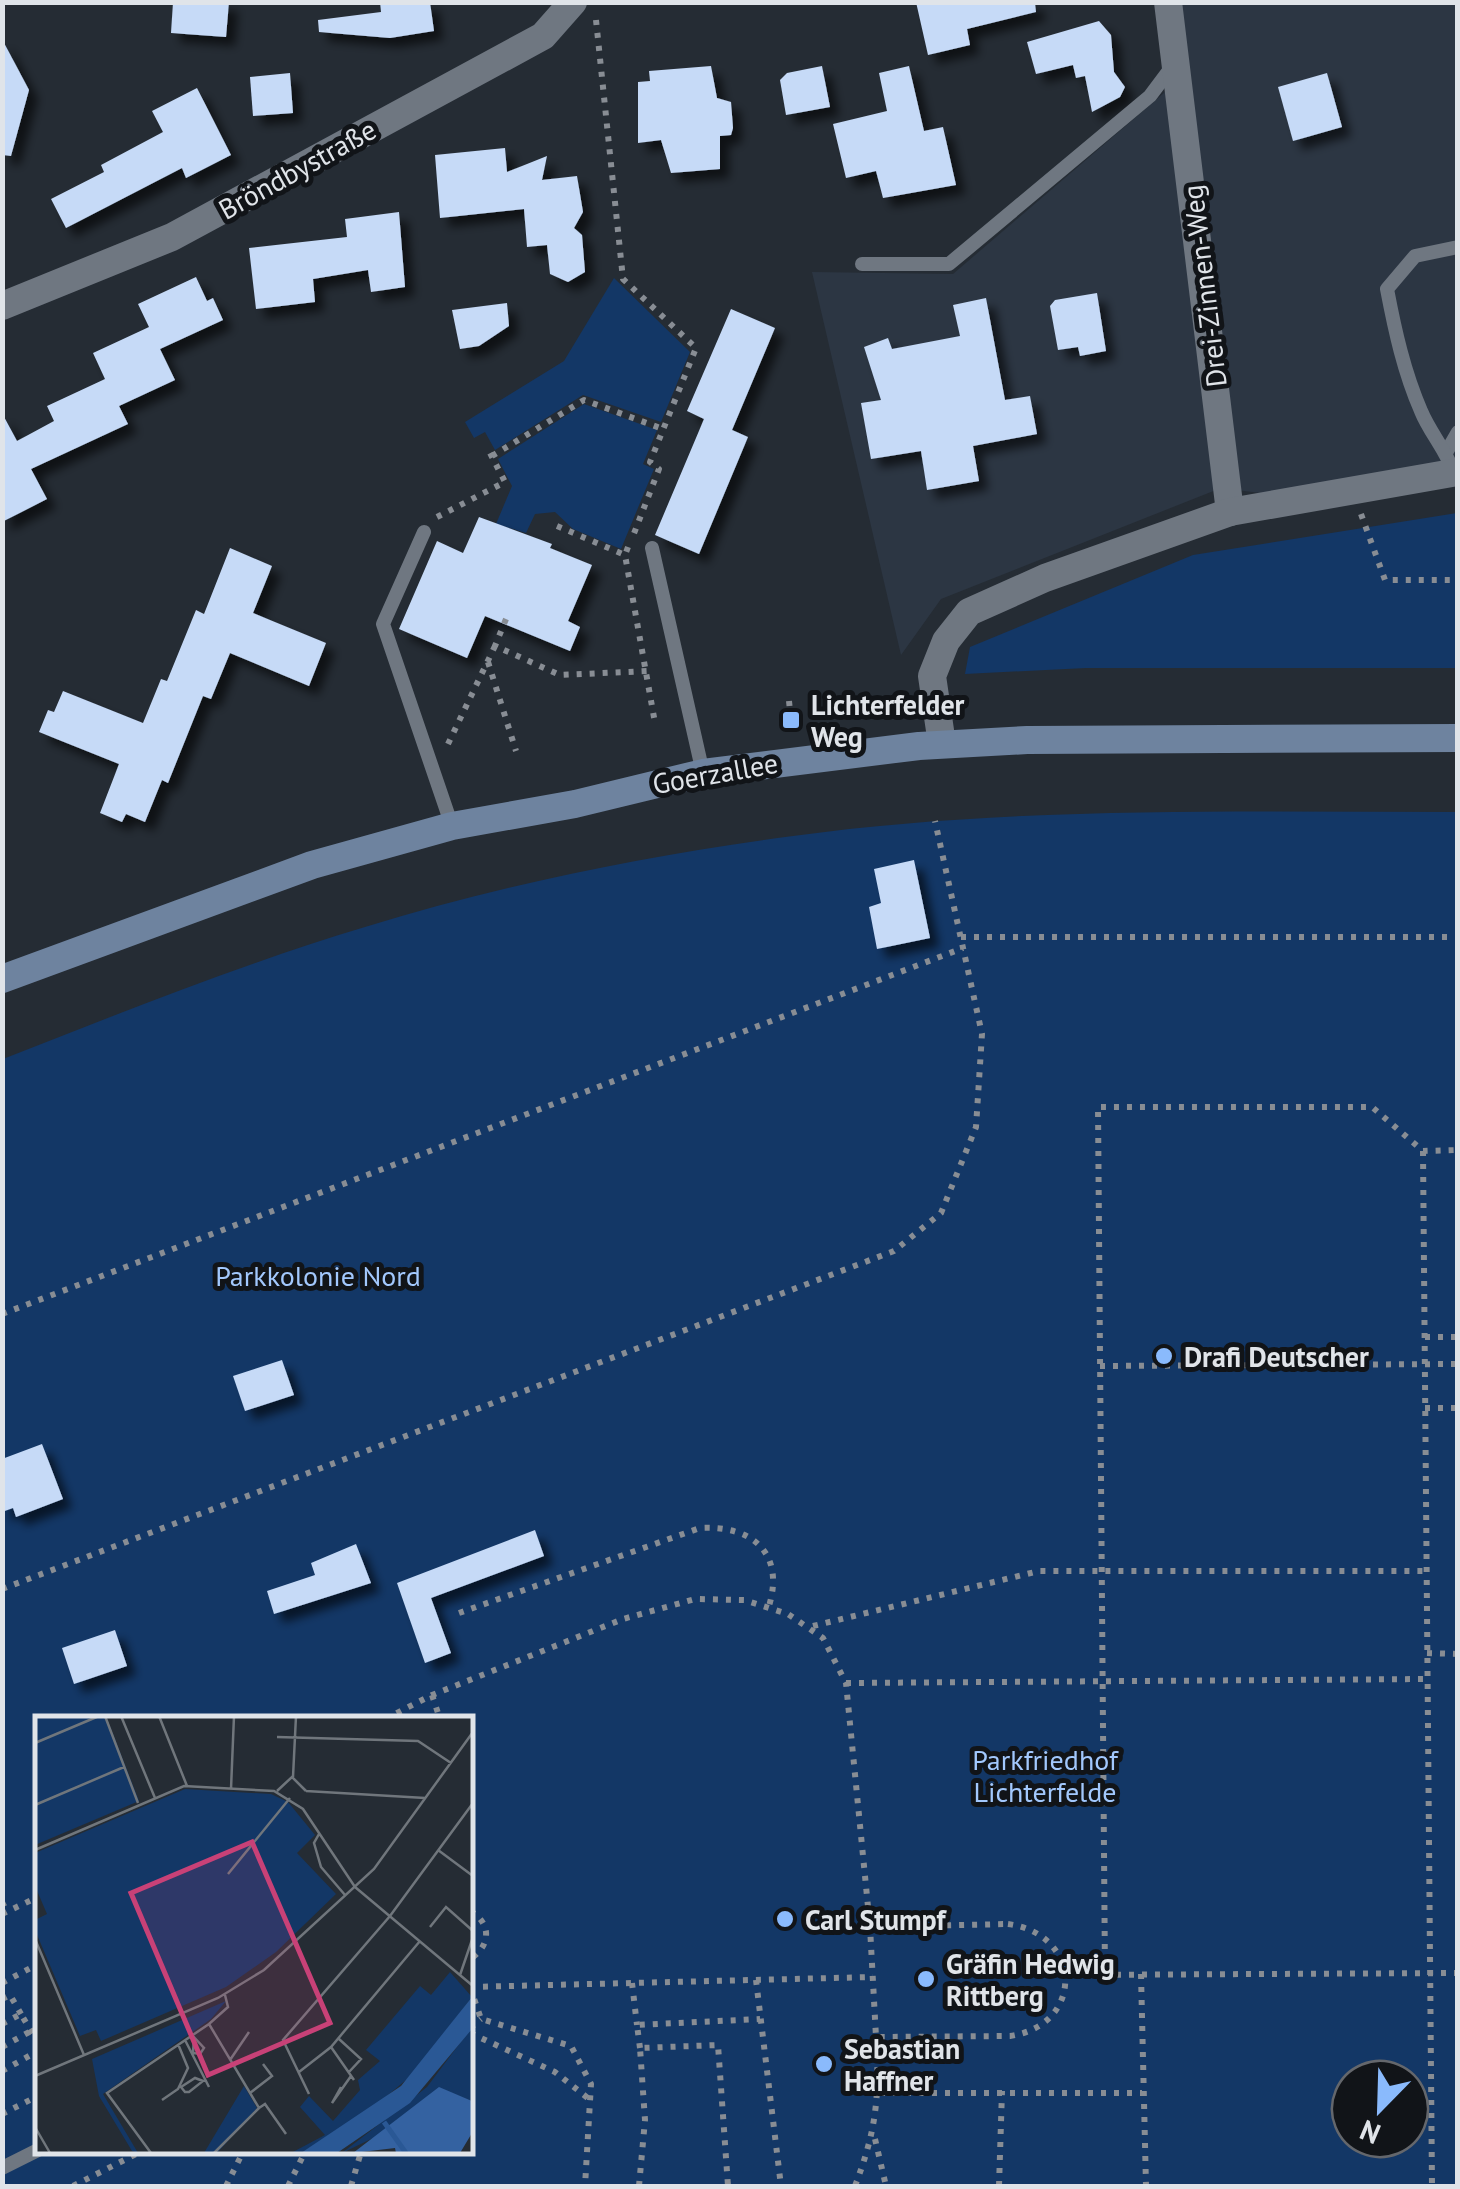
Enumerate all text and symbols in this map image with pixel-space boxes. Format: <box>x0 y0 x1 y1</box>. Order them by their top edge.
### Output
street label: Bröndbystraße <box>212 110 382 228</box>
street label: Drei-Zinnen-Weg <box>1173 183 1235 389</box>
place label: Lichterfelder Weg <box>811 686 965 755</box>
marker: Lichterfelder Weg <box>780 709 802 731</box>
street label: Goerzallee <box>649 744 781 802</box>
park label: Parkkolonie Nord <box>215 1257 421 1294</box>
place label: Drafi Deutscher <box>1184 1338 1369 1375</box>
marker: Drafi Deutscher <box>1153 1345 1175 1367</box>
inset map <box>35 1716 472 2154</box>
park label: Parkfriedhof Lichterfelde <box>972 1741 1119 1810</box>
place label: Carl Stumpf <box>805 1901 947 1938</box>
marker: Carl Stumpf <box>774 1908 796 1930</box>
place label: Gräfin Hedwig Rittberg <box>946 1945 1115 2014</box>
marker: Gräfin Hedwig Rittberg <box>915 1968 937 1990</box>
place label: Sebastian Haffner <box>844 2030 960 2099</box>
marker: Sebastian Haffner <box>813 2053 835 2075</box>
north arrow <box>1330 2059 1430 2159</box>
text: N <box>1354 2112 1386 2153</box>

